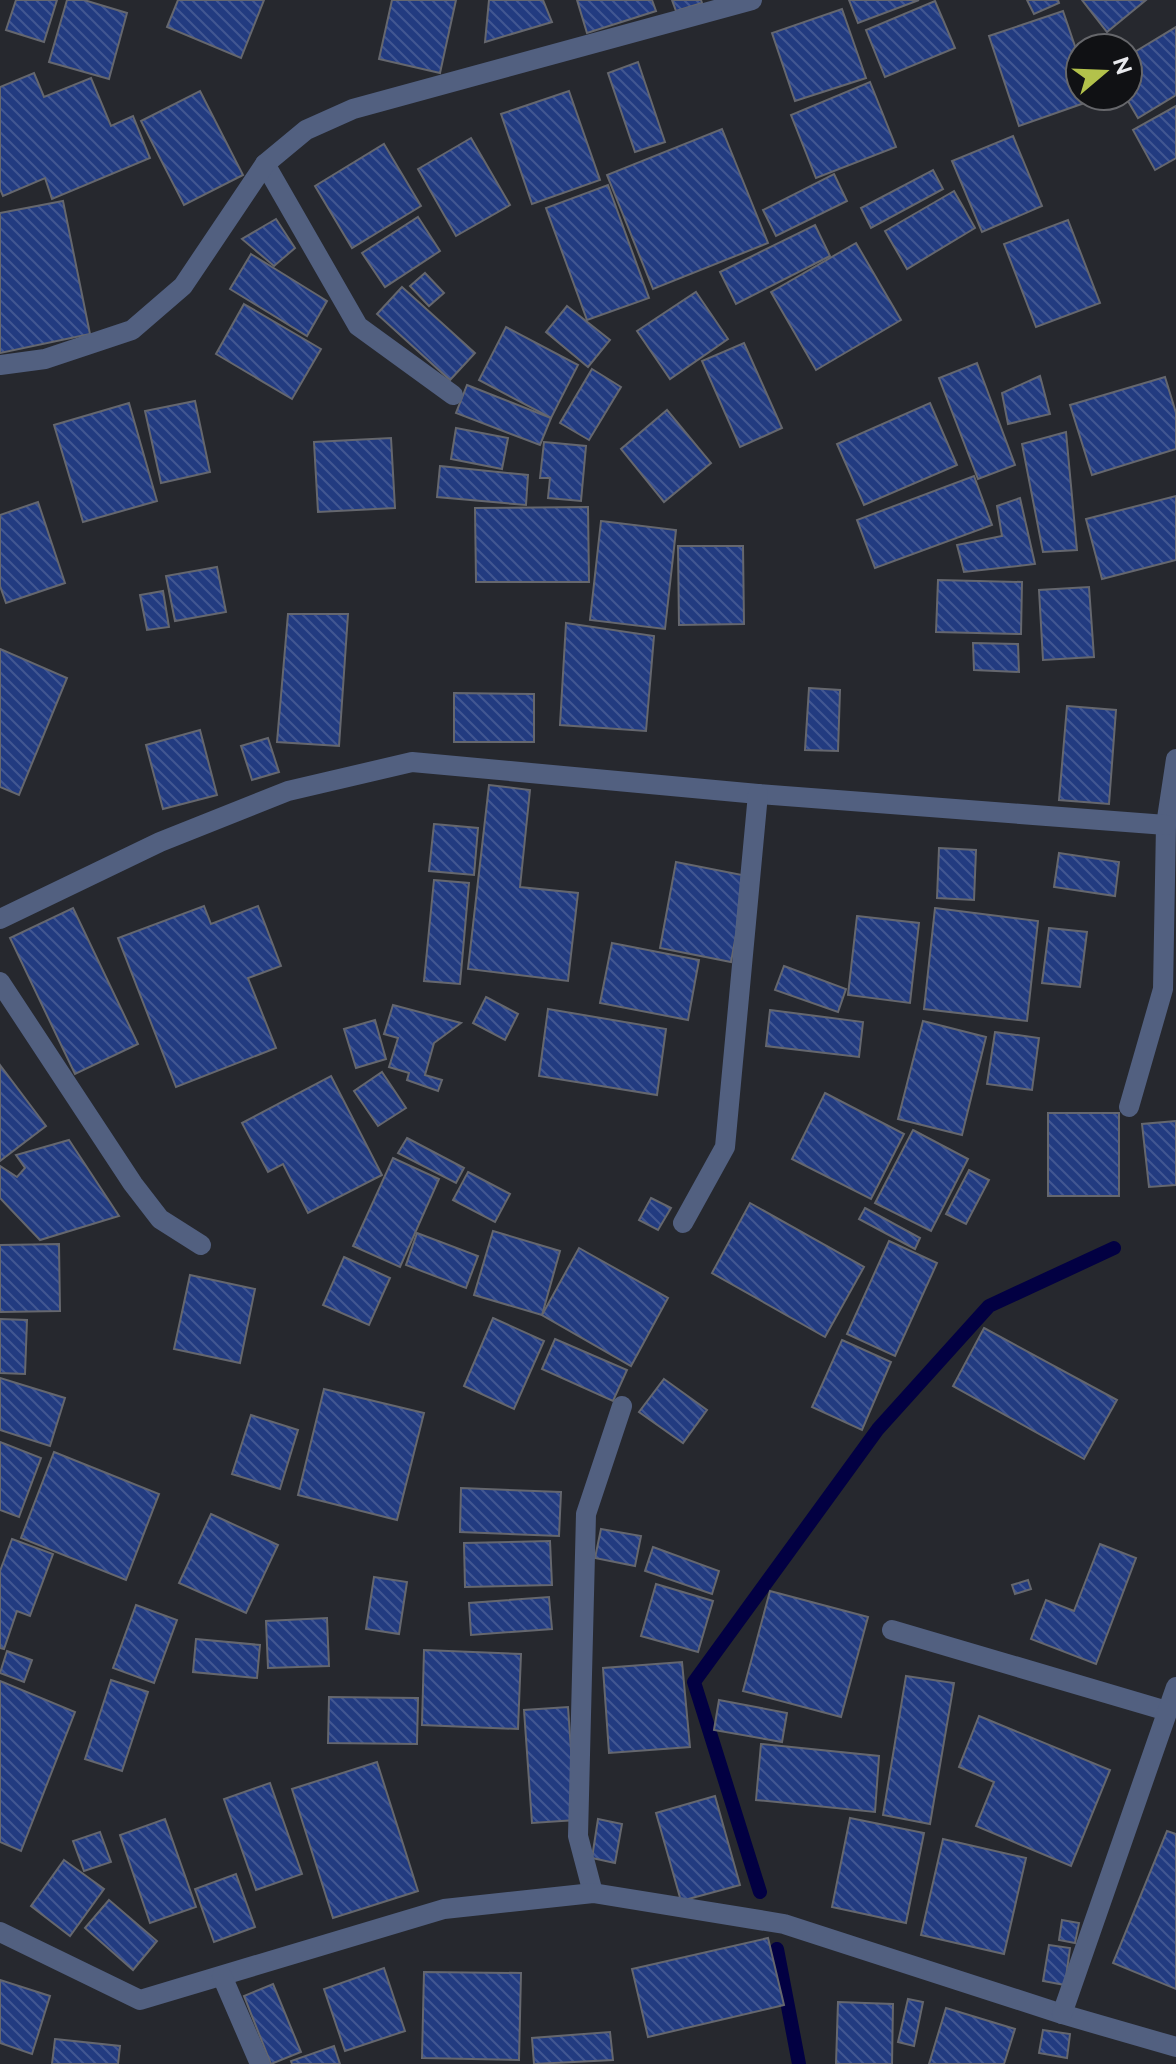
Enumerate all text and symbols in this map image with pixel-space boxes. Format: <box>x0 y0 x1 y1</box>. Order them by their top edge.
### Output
north arrow <box>1064 32 1144 112</box>
text: N <box>1108 53 1138 78</box>

